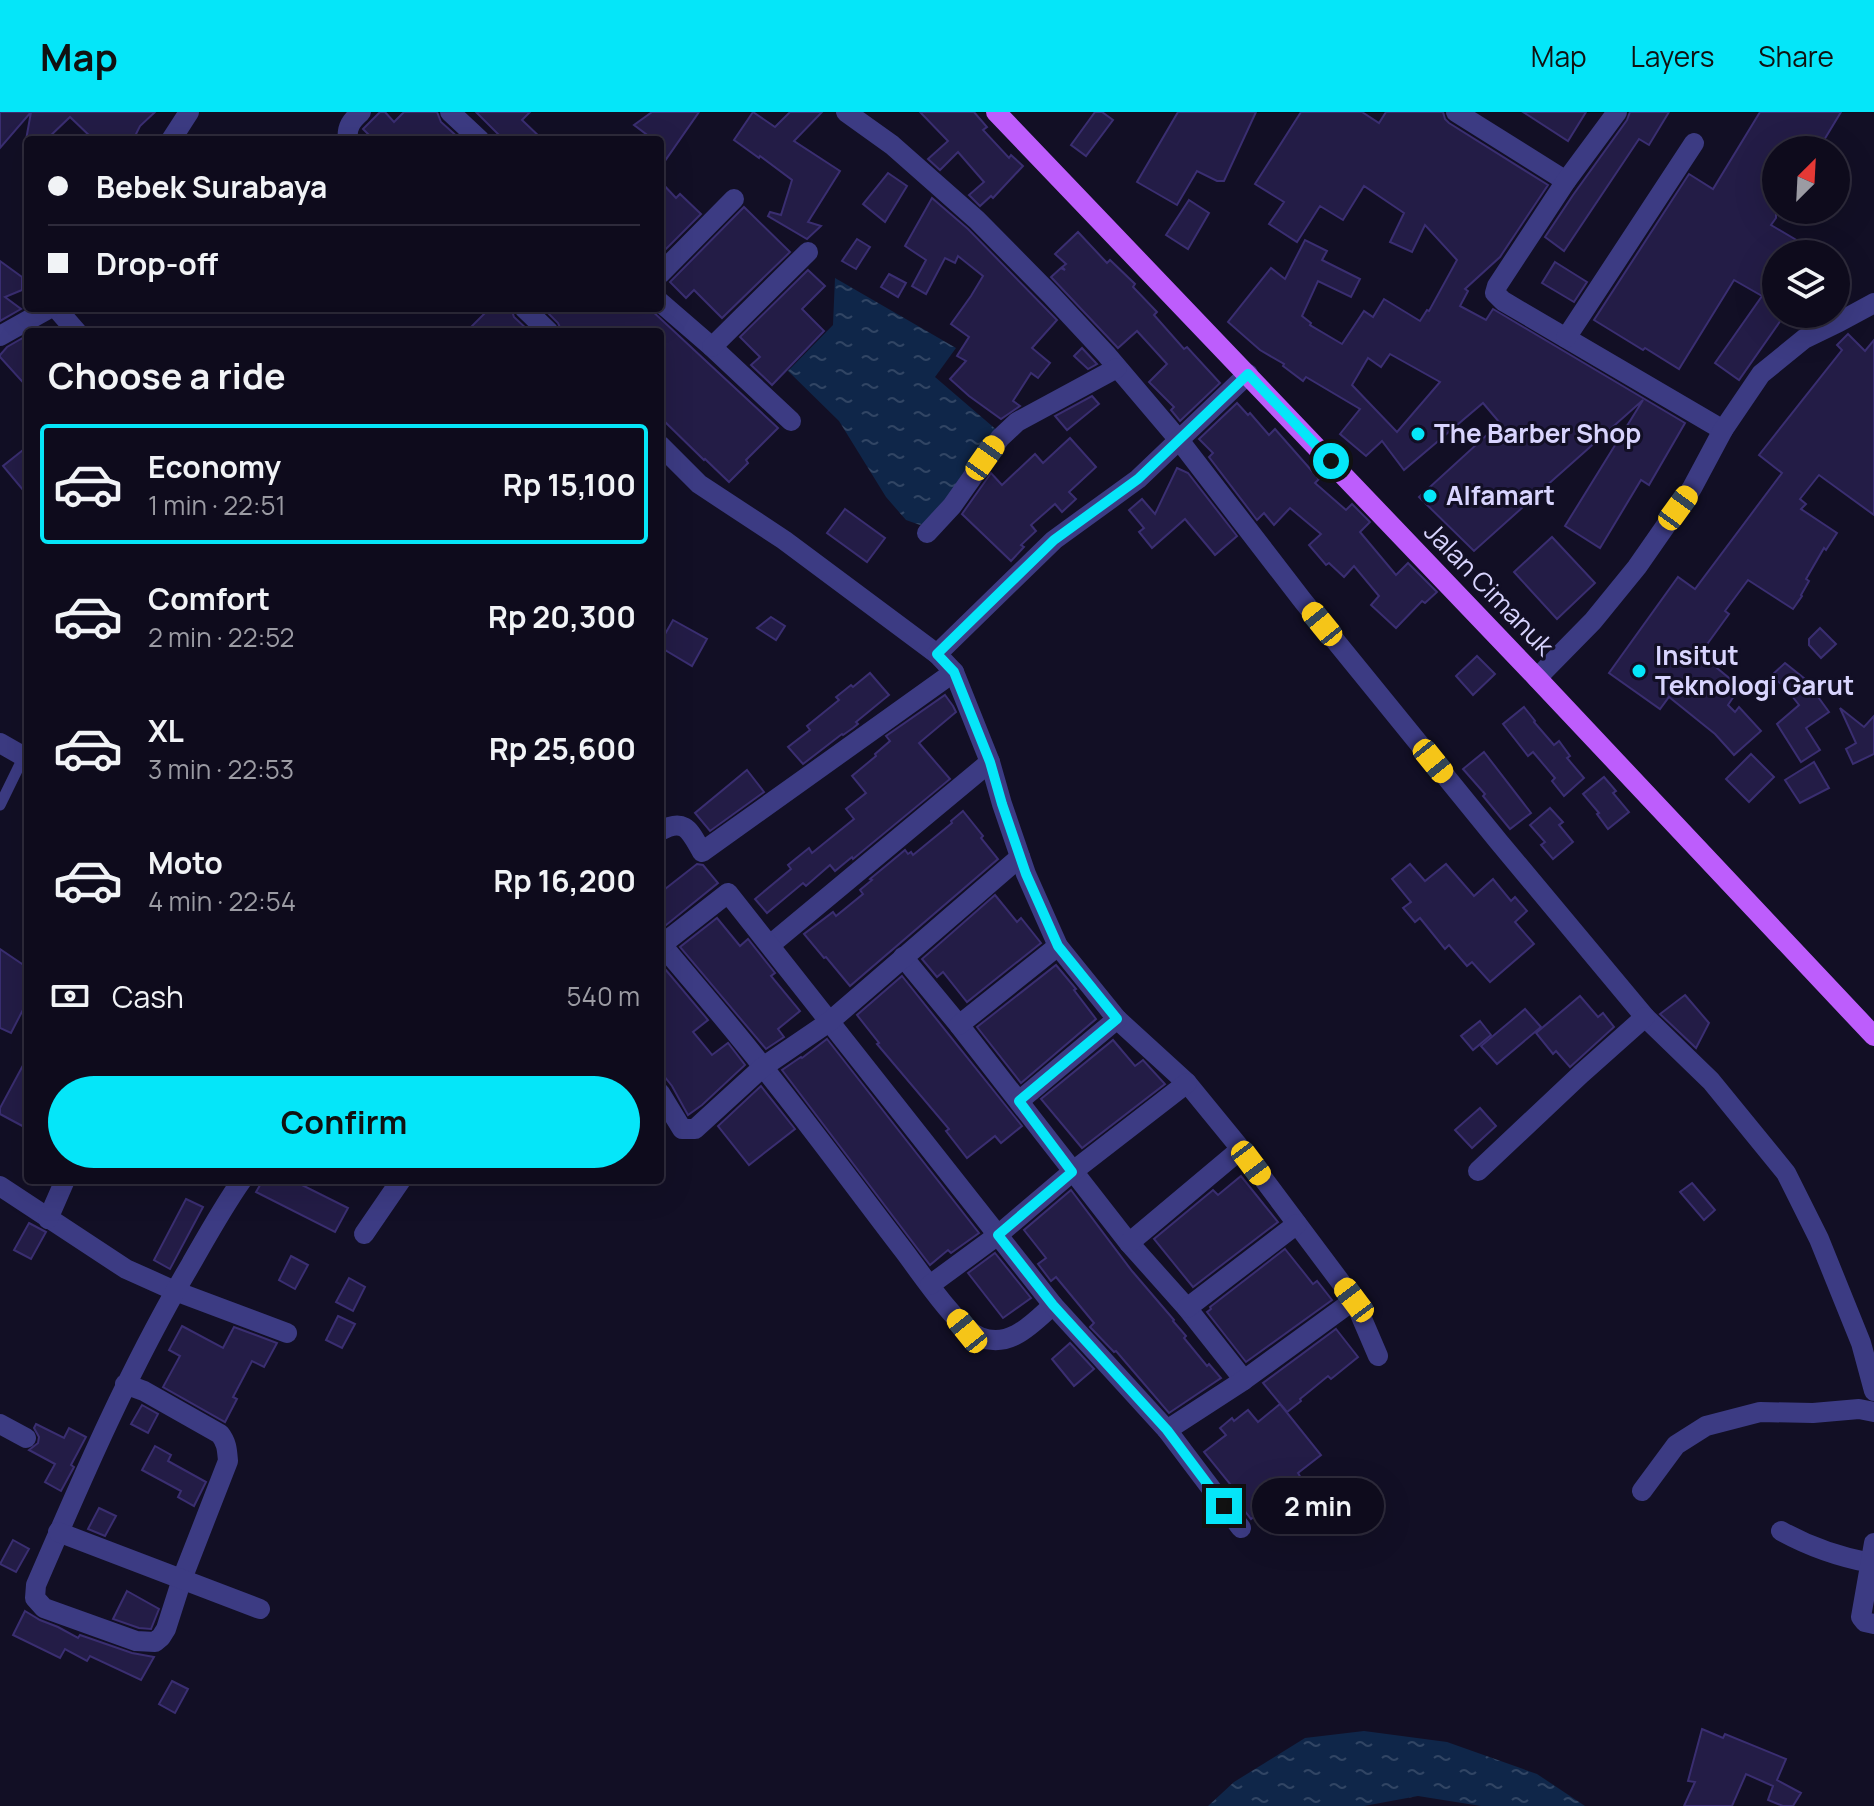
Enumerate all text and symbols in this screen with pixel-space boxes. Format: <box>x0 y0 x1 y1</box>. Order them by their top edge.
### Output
text: Map <box>40 30 118 82</box>
text: Map <box>1531 37 1587 75</box>
text: Layers <box>1631 37 1714 75</box>
text: Share <box>1758 37 1834 75</box>
north arrow <box>1762 136 1850 224</box>
map controls <box>1762 136 1850 328</box>
text: Bebek Surabaya <box>96 166 327 207</box>
button: layers <box>1762 240 1850 328</box>
text: Drop-off <box>96 243 218 284</box>
text: Choose a ride <box>48 351 286 400</box>
place label: The Barber Shop <box>1434 415 1641 451</box>
marker: The Barber Shop <box>1409 425 1427 443</box>
car <box>961 431 1009 485</box>
route start <box>1313 443 1349 479</box>
text: Economy <box>148 446 281 487</box>
icon: car <box>52 448 124 520</box>
text: Rp 15,100 <box>503 464 636 505</box>
place label: Alfamart <box>1446 477 1555 513</box>
car <box>1654 482 1702 534</box>
text: 1 min · 22:51 <box>148 487 286 523</box>
marker: Alfamart <box>1421 487 1439 505</box>
street label: Jalan Cimanuk <box>1417 514 1563 664</box>
text: Comfort <box>148 578 270 619</box>
icon: car <box>52 580 124 652</box>
text: Rp 20,300 <box>488 596 636 637</box>
car <box>1298 598 1346 650</box>
text: 2 min · 22:52 <box>148 619 294 655</box>
place label: Insitut Teknologi Garut <box>1655 637 1854 703</box>
marker: Insitut Teknologi Garut <box>1630 662 1648 680</box>
text: XL <box>148 710 184 751</box>
icon: car <box>52 712 124 784</box>
text: Rp 25,600 <box>489 728 636 769</box>
car <box>1409 735 1457 787</box>
text: 3 min · 22:53 <box>148 751 294 787</box>
text: Moto <box>148 842 223 883</box>
icon: car <box>52 844 124 916</box>
text: Rp 16,200 <box>493 860 636 901</box>
text: 4 min · 22:54 <box>148 883 296 919</box>
icon: cash <box>48 974 92 1018</box>
text: Cash <box>112 976 184 1017</box>
text: 540 m <box>567 978 640 1014</box>
button: Confirm <box>48 1076 640 1168</box>
car <box>1227 1137 1275 1189</box>
car <box>1330 1274 1378 1326</box>
car <box>943 1305 991 1357</box>
callout: 2 min <box>1252 1478 1384 1534</box>
route end <box>1206 1488 1242 1524</box>
text: 2 min <box>1284 1488 1352 1524</box>

